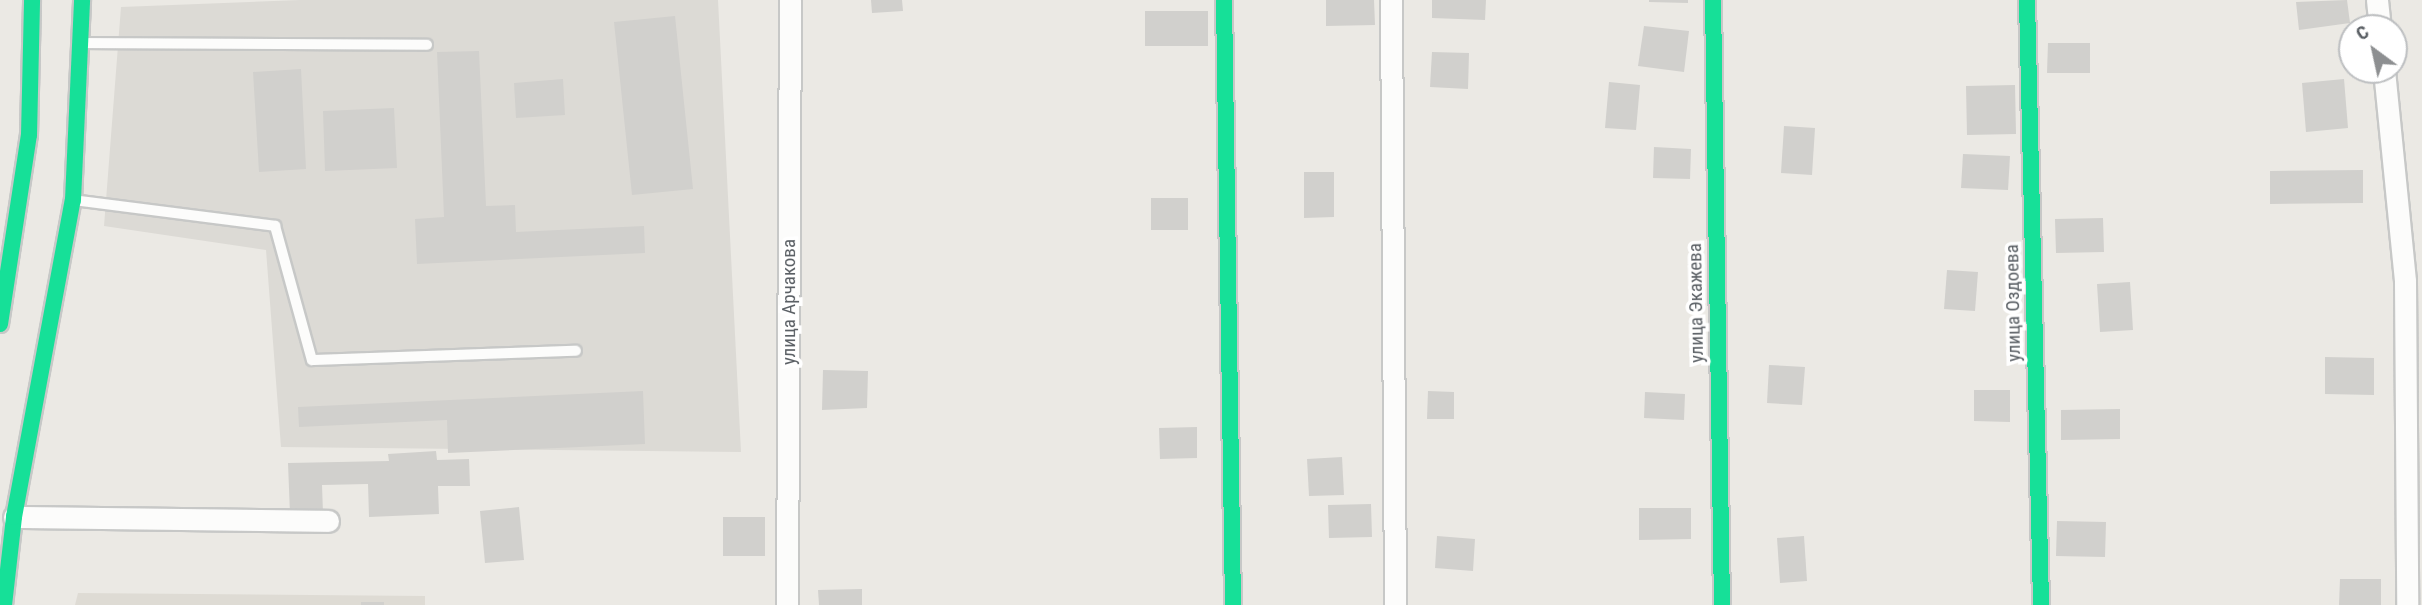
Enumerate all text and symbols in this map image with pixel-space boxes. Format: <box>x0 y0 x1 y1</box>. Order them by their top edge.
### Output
north arrow <box>2338 14 2408 84</box>
text: С <box>2352 20 2373 45</box>
street label: улица Арчакова <box>778 239 800 365</box>
street label: улица Экажева <box>1684 243 1708 363</box>
street label: улица Оздоева <box>2001 244 2025 362</box>

